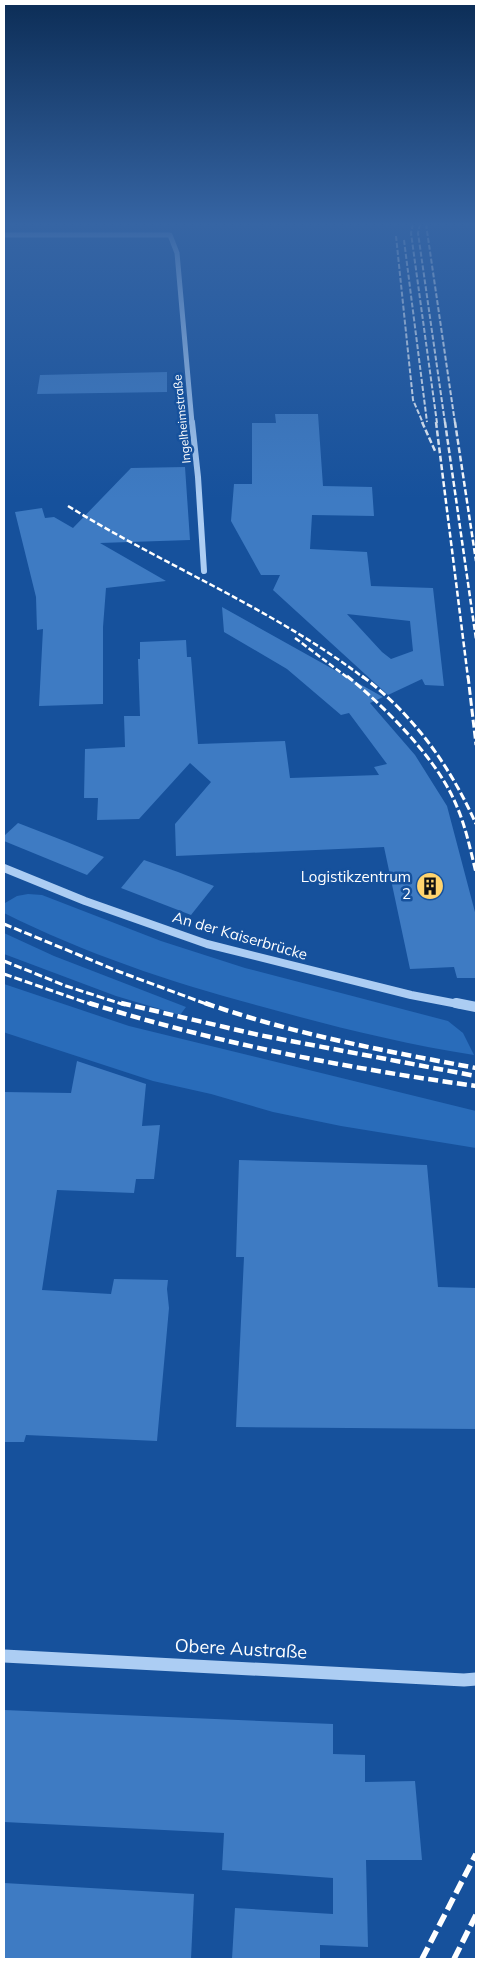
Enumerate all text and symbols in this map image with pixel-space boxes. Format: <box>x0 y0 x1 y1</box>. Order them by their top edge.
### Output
street label: Ingelheimstraße <box>169 374 194 464</box>
place label: Logistikzentrum 2 <box>301 867 411 903</box>
building icon: Logistikzentrum 2 <box>415 871 445 901</box>
street label: An der Kaiserbrücke <box>170 907 310 964</box>
street label: Obere Austraße <box>174 1634 308 1663</box>

